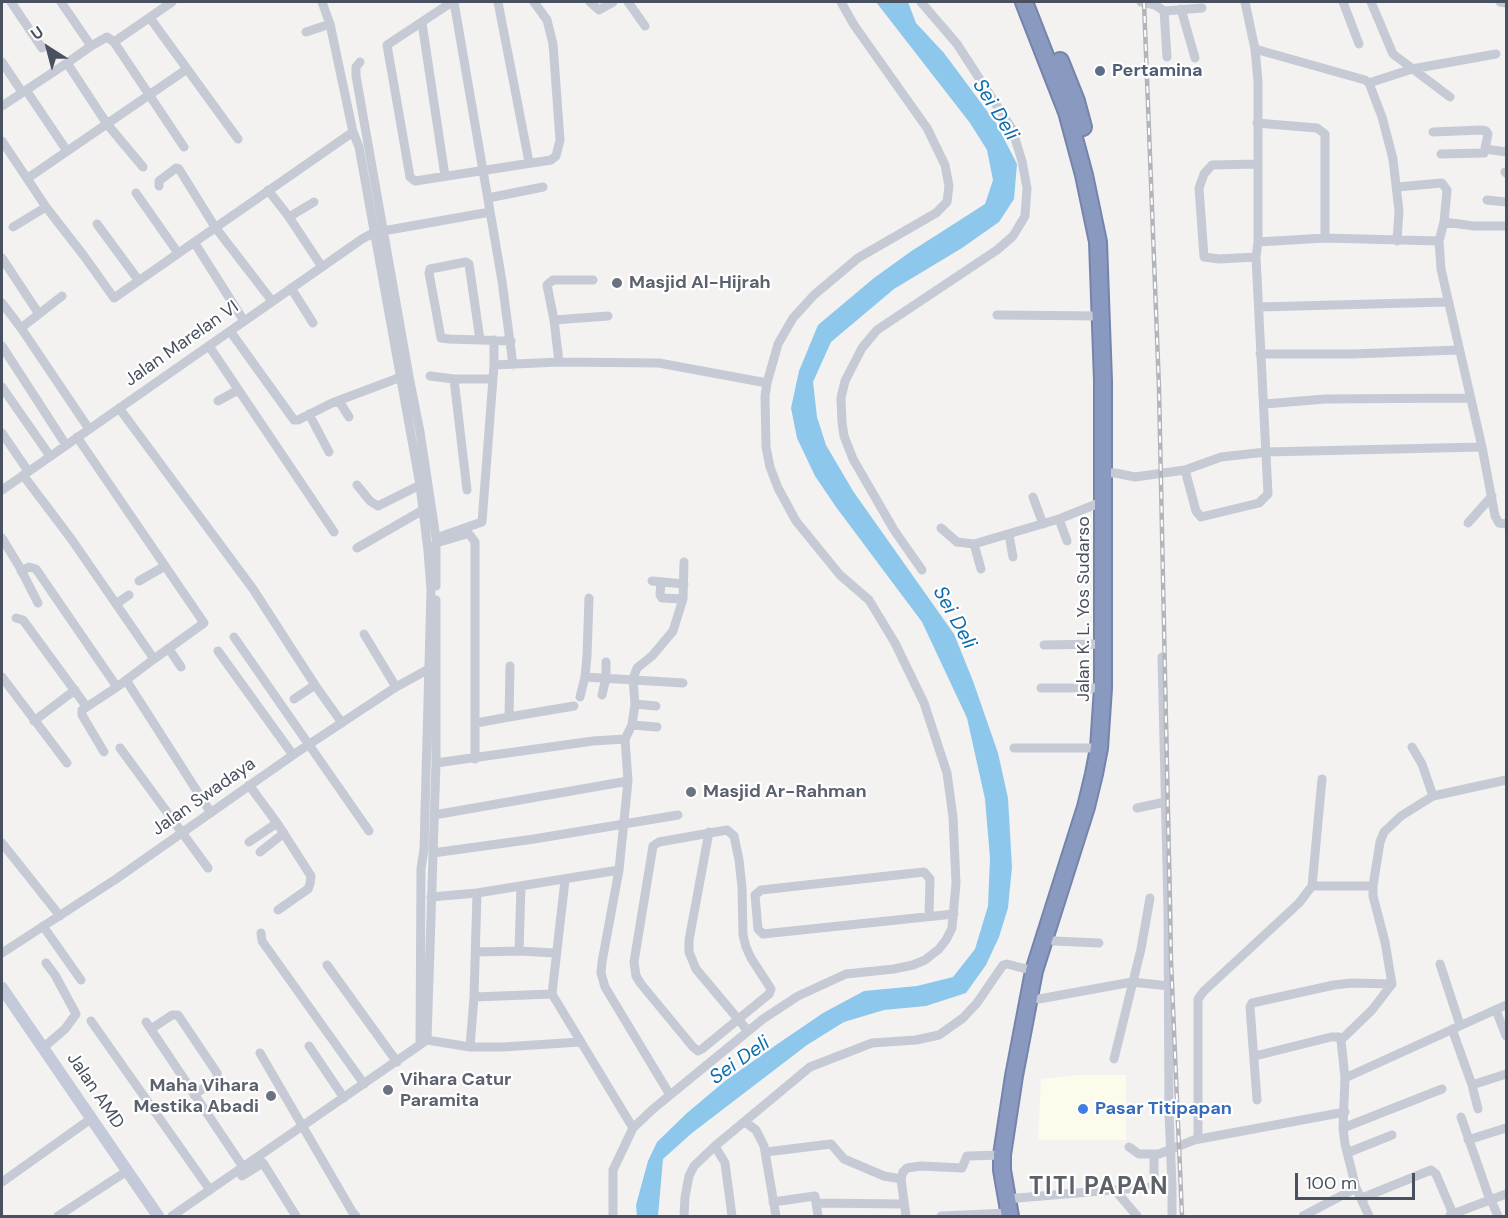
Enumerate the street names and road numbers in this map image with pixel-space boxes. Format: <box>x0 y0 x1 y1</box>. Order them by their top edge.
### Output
street label: Jalan Marelan VI <box>121 297 243 391</box>
street label: Jalan K. L. Yos Sudarso <box>1073 516 1095 702</box>
street label: Jalan Swadaya <box>148 753 260 841</box>
street label: Jalan AMD <box>62 1049 128 1133</box>

